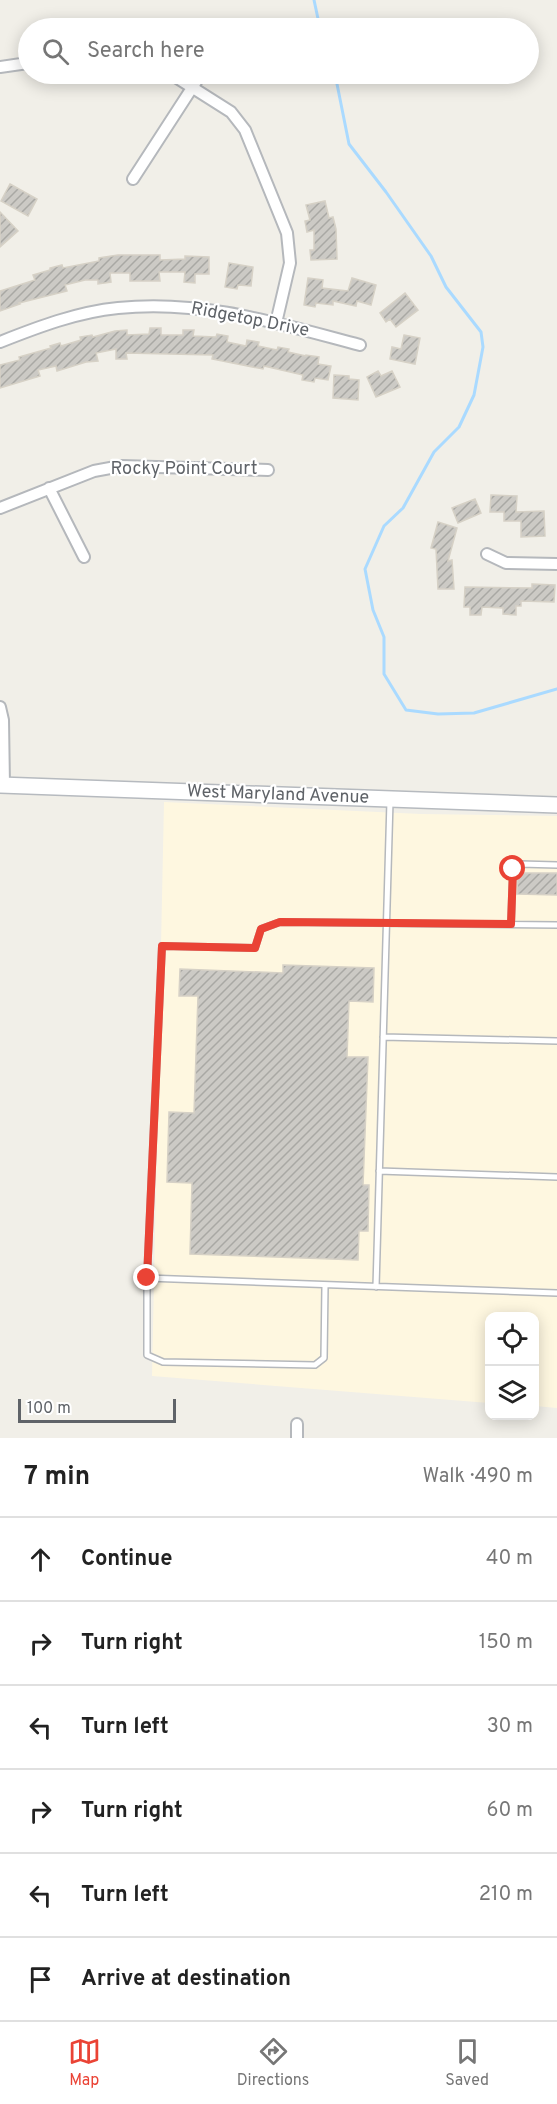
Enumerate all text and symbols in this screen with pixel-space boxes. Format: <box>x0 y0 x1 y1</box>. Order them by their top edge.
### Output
search box <box>18 18 539 84</box>
icon: search <box>39 35 72 68</box>
text: Search here <box>87 38 205 65</box>
street label: Ridgetop Drive <box>189 297 311 343</box>
street label: Rocky Point Court <box>111 458 257 481</box>
street label: West Maryland Avenue <box>186 780 370 810</box>
route start <box>499 855 525 881</box>
route end <box>133 1264 159 1290</box>
map controls <box>485 1312 539 1420</box>
button: locate <box>485 1312 539 1366</box>
button: layers <box>485 1366 539 1420</box>
scale bar <box>18 1396 176 1424</box>
text: 100 m <box>27 1399 71 1419</box>
text: 7 min <box>24 1461 90 1494</box>
text: Walk · 490 m <box>423 1464 533 1490</box>
icon: ahead <box>24 1543 57 1576</box>
text: Continue <box>81 1546 172 1573</box>
text: 40 m <box>486 1546 533 1572</box>
icon: right <box>24 1627 57 1660</box>
text: Turn right <box>81 1630 183 1657</box>
text: 150 m <box>479 1630 533 1656</box>
icon: left <box>24 1711 57 1744</box>
text: Turn left <box>81 1714 169 1741</box>
text: 30 m <box>487 1714 533 1740</box>
icon: right <box>24 1795 57 1828</box>
text: Turn right <box>81 1798 183 1825</box>
text: 60 m <box>487 1798 533 1824</box>
icon: left <box>24 1879 57 1912</box>
text: Turn left <box>81 1882 169 1909</box>
text: 210 m <box>479 1882 533 1908</box>
icon: arrive <box>24 1963 57 1996</box>
text: Arrive at destination <box>81 1966 291 1993</box>
tab: Map <box>68 2035 101 2091</box>
tab: Directions <box>237 2035 309 2091</box>
tab: Saved <box>445 2035 489 2091</box>

